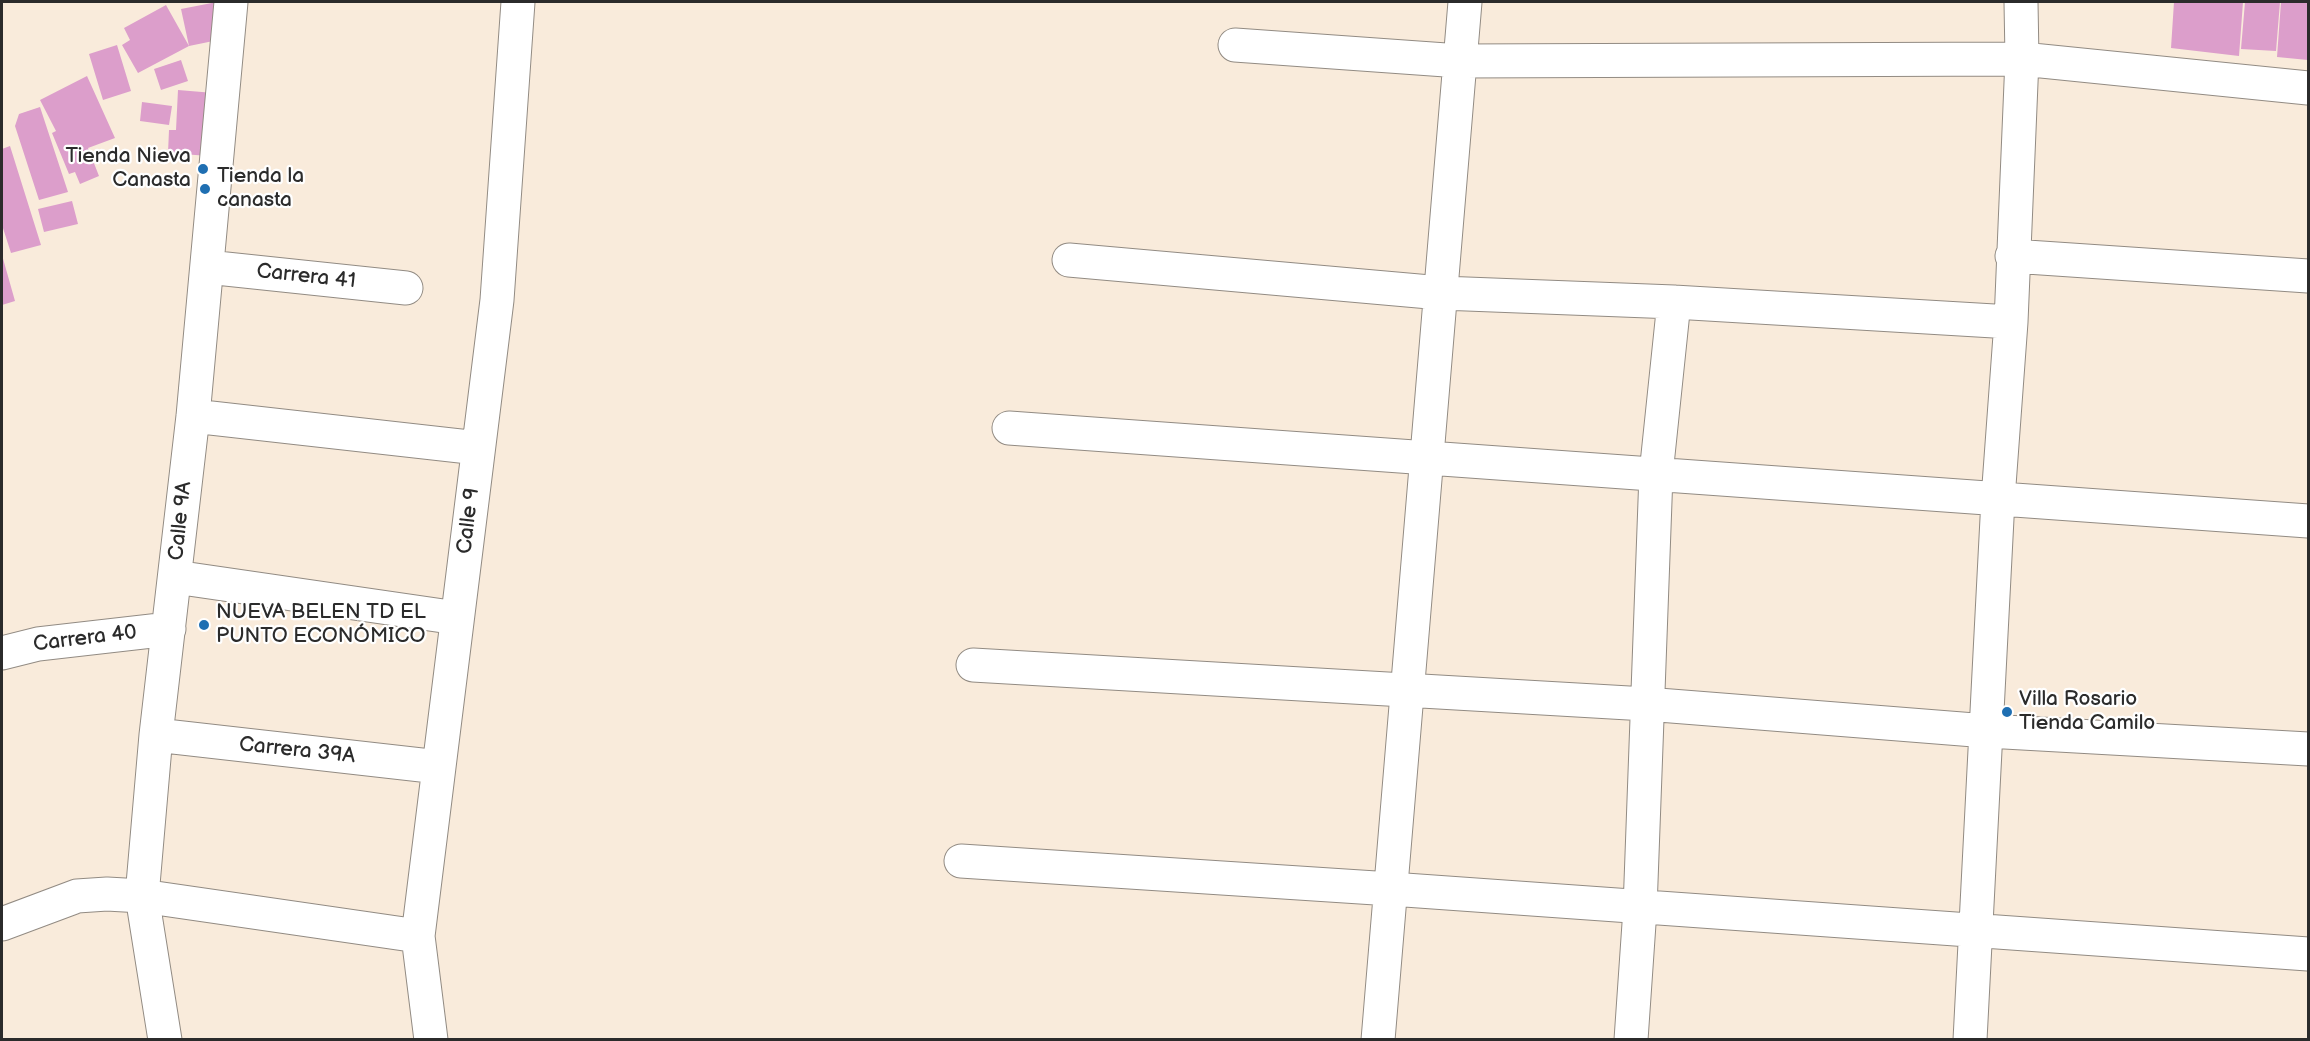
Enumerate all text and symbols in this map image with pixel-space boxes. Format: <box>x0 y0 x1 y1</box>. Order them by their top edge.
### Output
place label: Tienda Nieva Canasta <box>66 144 191 194</box>
marker: Tienda Nieva Canasta <box>196 162 210 176</box>
place label: Tienda la canasta <box>217 164 304 214</box>
marker: Tienda la canasta <box>198 182 212 196</box>
street label: Carrera 41 <box>255 259 357 295</box>
street label: Calle 9A <box>164 480 198 562</box>
street label: Calle 9 <box>452 487 486 555</box>
place label: NUEVA BELEN TD EL PUNTO ECONÓMICO <box>216 600 426 650</box>
marker: NUEVA BELEN TD EL PUNTO ECONÓMICO <box>197 618 211 632</box>
street label: Carrera 40 <box>32 620 138 658</box>
place label: Villa Rosario Tienda Camilo <box>2019 687 2155 737</box>
marker: Villa Rosario Tienda Camilo <box>2000 705 2014 719</box>
street label: Carrera 39A <box>238 732 356 770</box>

